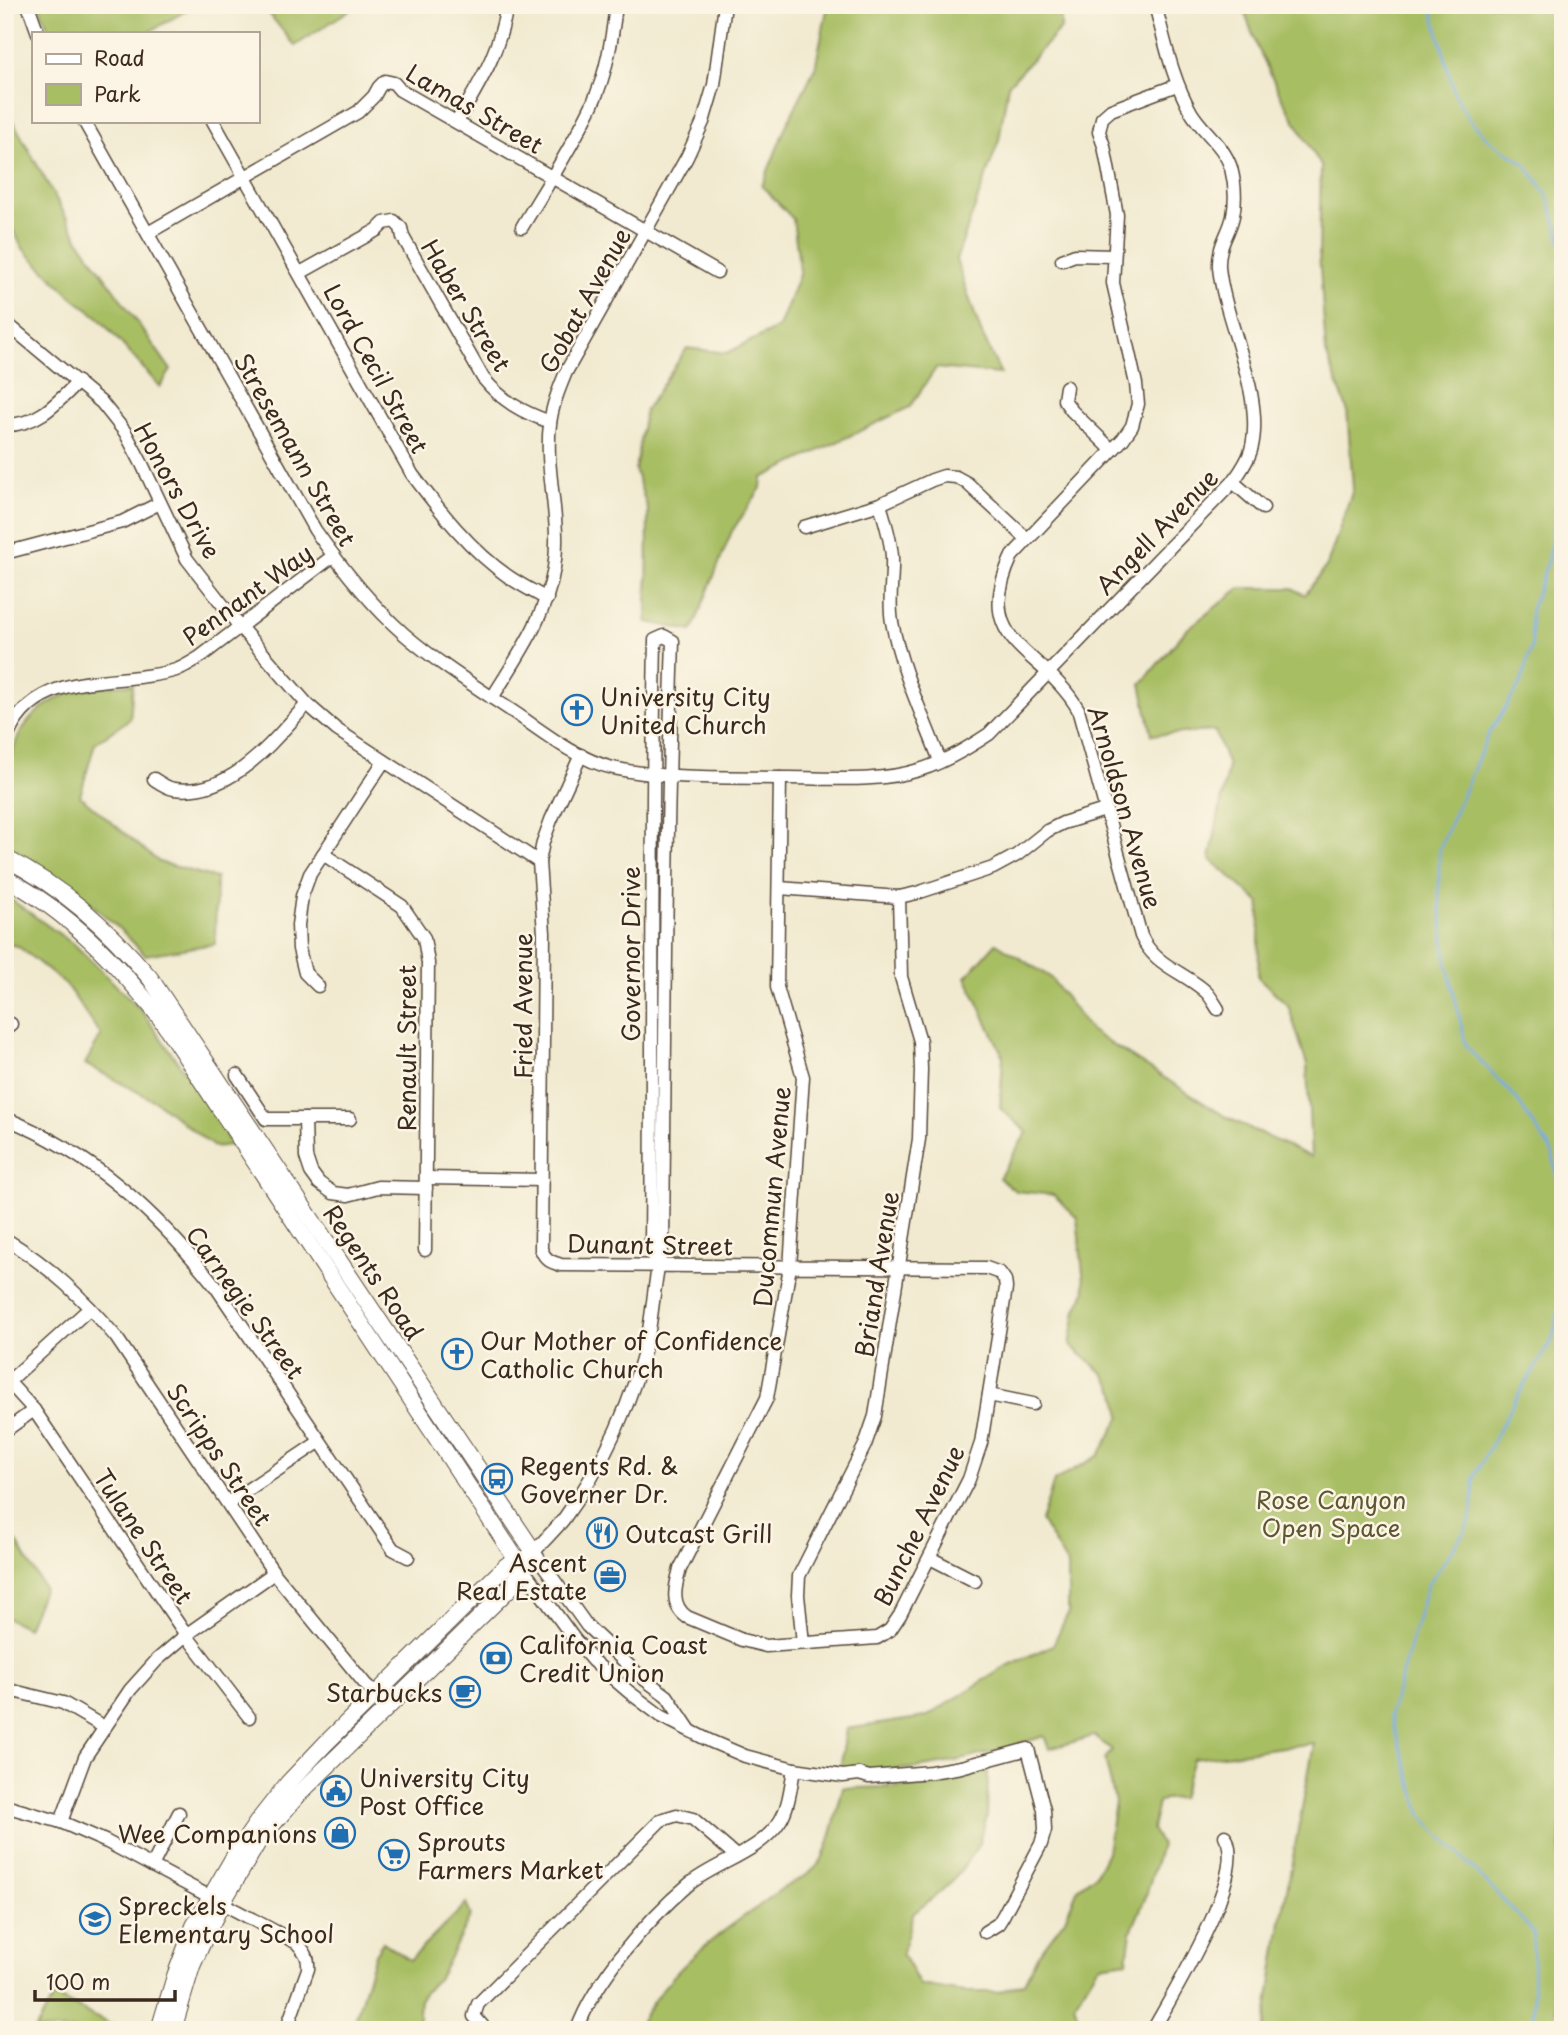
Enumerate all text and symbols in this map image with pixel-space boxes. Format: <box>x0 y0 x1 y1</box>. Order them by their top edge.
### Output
legend <box>32 32 259 122</box>
text: Road <box>94 41 145 73</box>
street label: Lamas Street <box>400 54 550 162</box>
text: Park <box>94 77 141 109</box>
street label: Gobat Avenue <box>529 221 639 379</box>
street label: Haber Street <box>413 232 521 378</box>
street label: Lord Cecil Street <box>316 277 438 459</box>
street label: Stresemann Street <box>226 346 366 552</box>
street label: Honors Drive <box>126 415 230 565</box>
street label: Angell Avenue <box>1087 460 1225 602</box>
street label: Pennant Way <box>174 534 320 654</box>
place label: University City United Church <box>600 678 771 742</box>
church icon: University City United Church <box>560 693 594 727</box>
street label: Arnoldson Avenue <box>1080 701 1172 913</box>
street label: Governor Drive <box>612 866 648 1042</box>
street label: Fried Avenue <box>504 933 540 1079</box>
street label: Renault Street <box>388 964 424 1131</box>
street label: Ducommun Avenue <box>743 1085 799 1309</box>
street label: Briand Avenue <box>845 1188 907 1360</box>
street label: Regents Road <box>315 1197 433 1347</box>
street label: Carnegie Street <box>178 1218 314 1386</box>
street label: Dunant Street <box>567 1225 733 1263</box>
place label: Our Mother of Confidence Catholic Church <box>480 1322 783 1386</box>
church icon: Our Mother of Confidence Catholic Church <box>440 1337 474 1371</box>
street label: Scripps Street <box>159 1375 281 1533</box>
street label: Bunche Avenue <box>864 1439 972 1611</box>
place label: Regents Rd. & Governer Dr. <box>520 1447 679 1511</box>
street label: Tulane Street <box>85 1461 203 1611</box>
bus stop icon: Regents Rd. & Governer Dr. <box>480 1462 514 1496</box>
park label: Rose Canyon Open Space <box>1256 1481 1406 1545</box>
place label: Outcast Grill <box>625 1515 772 1551</box>
restaurant icon: Outcast Grill <box>585 1516 619 1550</box>
place label: Ascent Real Estate <box>456 1544 587 1608</box>
office icon: Ascent Real Estate <box>593 1559 627 1593</box>
place label: California Coast Credit Union <box>519 1626 708 1690</box>
bank icon: California Coast Credit Union <box>479 1641 513 1675</box>
place label: Starbucks <box>326 1674 442 1710</box>
cafe icon: Starbucks <box>448 1675 482 1709</box>
place label: University City Post Office <box>359 1759 530 1823</box>
public building icon: University City Post Office <box>319 1774 353 1808</box>
place label: Wee Companions <box>118 1815 317 1851</box>
shop icon: Wee Companions <box>323 1816 357 1850</box>
place label: Sprouts Farmers Market <box>417 1823 604 1887</box>
supermarket icon: Sprouts Farmers Market <box>377 1838 411 1872</box>
place label: Spreckels Elementary School <box>118 1887 334 1951</box>
school or university icon: Spreckels Elementary School <box>78 1902 112 1936</box>
scale bar <box>35 1958 175 2002</box>
text: 100 m <box>46 1965 110 1997</box>

